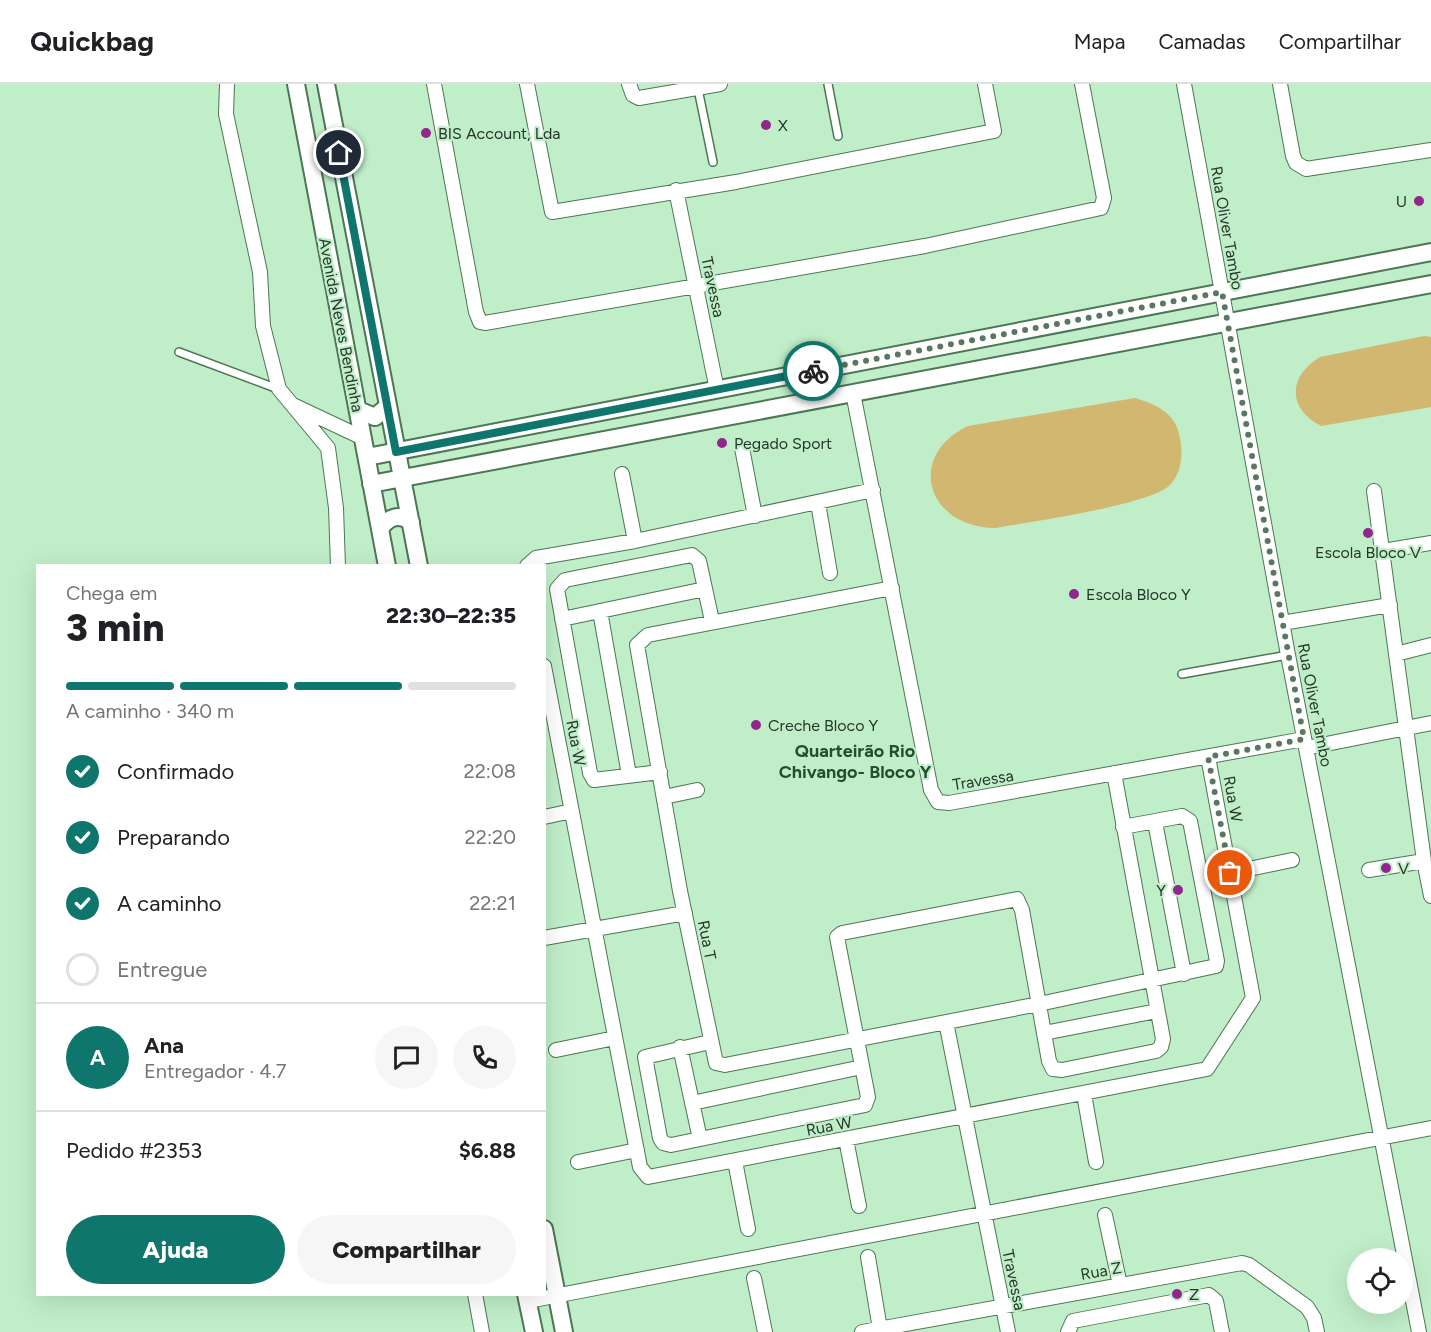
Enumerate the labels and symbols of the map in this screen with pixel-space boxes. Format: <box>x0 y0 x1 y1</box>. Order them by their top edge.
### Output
place label: X <box>778 116 788 135</box>
marker: X <box>759 118 773 132</box>
place label: BIS Account, Lda <box>438 124 561 143</box>
marker: BIS Account, Lda <box>419 126 433 140</box>
pin <box>313 127 364 178</box>
street label: Rua Oliver Tambo <box>1207 165 1247 291</box>
place label: U <box>1396 192 1407 211</box>
marker: U <box>1412 194 1426 208</box>
street label: Avenida Neves Bendinha <box>315 236 367 414</box>
street label: Travessa <box>697 255 729 319</box>
courier <box>783 341 843 401</box>
place label: Pegado Sport <box>734 434 832 453</box>
marker: Pegado Sport <box>715 436 729 450</box>
marker: Escola Bloco V <box>1361 526 1375 540</box>
place label: Escola Bloco V <box>1315 543 1421 562</box>
place label: Escola Bloco Y <box>1086 585 1191 604</box>
marker: Escola Bloco Y <box>1067 587 1081 601</box>
street label: Rua Oliver Tambo <box>1294 642 1336 768</box>
place label: Creche Bloco Y <box>768 716 878 735</box>
street label: Rua W <box>562 718 590 768</box>
marker: Creche Bloco Y <box>749 718 763 732</box>
district label: Quarteirão Rio Chivango- Bloco Y <box>779 740 932 783</box>
street label: Travessa <box>951 766 1015 794</box>
street label: Rua W <box>1220 774 1246 824</box>
pin <box>1204 847 1255 898</box>
place label: V <box>1398 859 1409 878</box>
marker: V <box>1379 861 1393 875</box>
place label: Y <box>1156 881 1166 900</box>
marker: Y <box>1171 883 1185 897</box>
street label: Rua T <box>694 919 720 962</box>
street label: Rua W <box>804 1112 854 1140</box>
street label: Travessa <box>998 1248 1030 1312</box>
street label: Rua Z <box>1079 1258 1123 1284</box>
place label: Z <box>1189 1285 1199 1304</box>
marker: Z <box>1170 1287 1184 1301</box>

